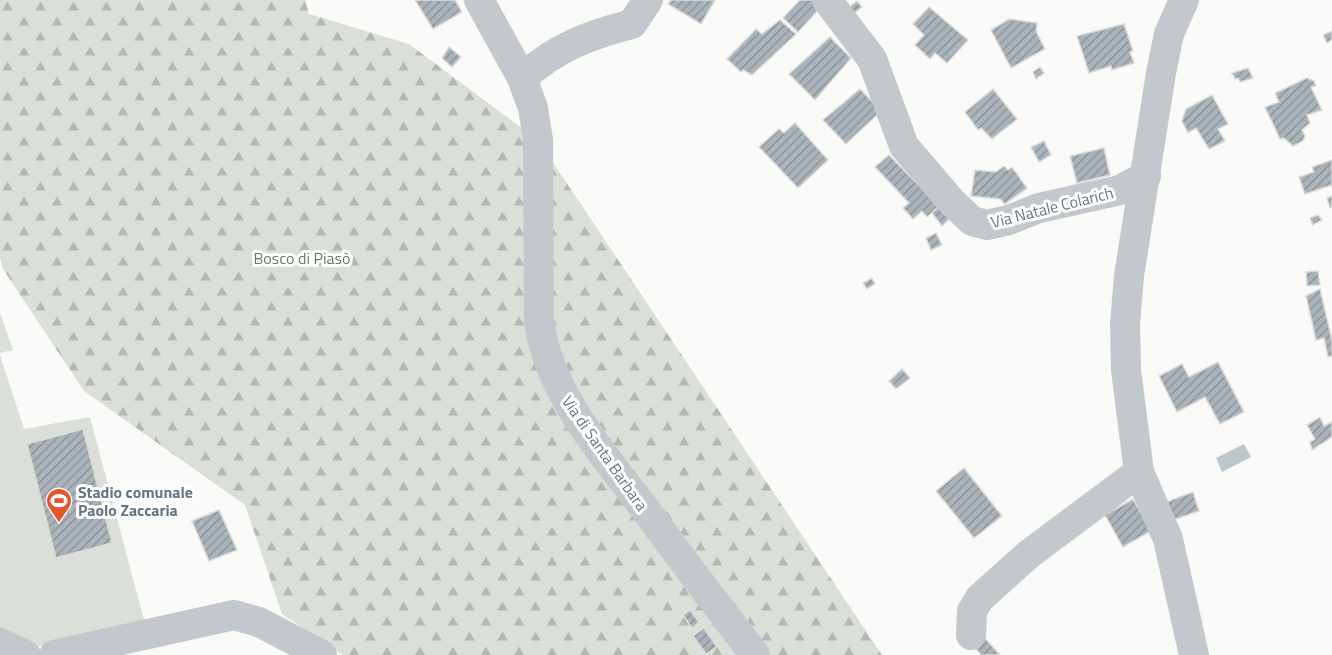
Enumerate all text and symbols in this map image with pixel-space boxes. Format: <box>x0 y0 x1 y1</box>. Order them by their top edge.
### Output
street label: Via Natale Colarich <box>988 180 1116 234</box>
park label: Bosco di Piasò <box>254 246 350 270</box>
street label: Via di Santa Barbara <box>556 391 654 515</box>
place label: Stadio comunale Paolo Zaccaria <box>78 480 193 522</box>
sports icon: Stadio comunale Paolo Zaccaria <box>44 486 74 524</box>

